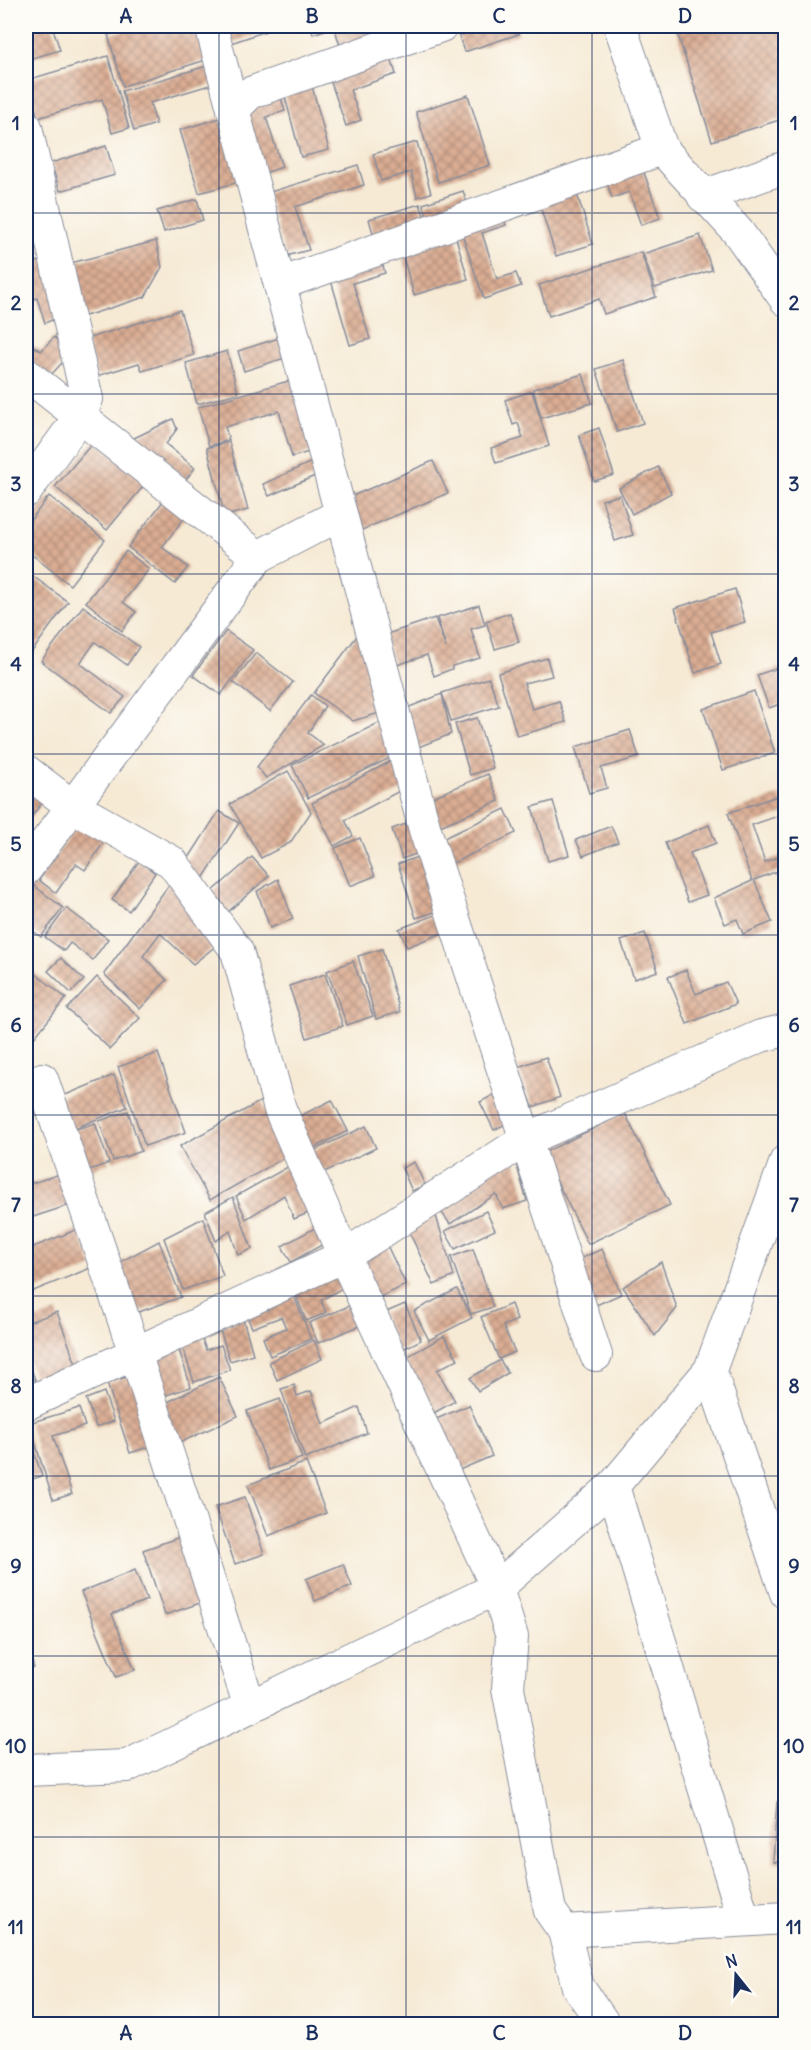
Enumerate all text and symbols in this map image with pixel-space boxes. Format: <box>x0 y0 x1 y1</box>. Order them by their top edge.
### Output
text: A <box>120 3 133 28</box>
text: B <box>305 3 319 28</box>
text: C <box>492 3 506 28</box>
text: D <box>678 3 692 28</box>
text: 1 <box>12 110 20 135</box>
text: 1 <box>790 110 798 135</box>
text: 2 <box>11 290 22 315</box>
text: 2 <box>789 290 800 315</box>
text: 3 <box>10 471 22 496</box>
text: 3 <box>788 471 800 496</box>
text: 4 <box>10 651 22 676</box>
text: 4 <box>788 651 800 676</box>
text: 5 <box>10 831 22 856</box>
text: 5 <box>788 831 800 856</box>
text: 6 <box>10 1012 22 1037</box>
text: 6 <box>788 1012 800 1037</box>
text: 7 <box>11 1192 21 1217</box>
text: 7 <box>789 1192 799 1217</box>
text: 8 <box>10 1373 22 1398</box>
text: 8 <box>788 1373 800 1398</box>
text: 9 <box>10 1553 22 1578</box>
text: 9 <box>788 1553 800 1578</box>
text: 10 <box>5 1733 27 1758</box>
text: 10 <box>783 1733 805 1758</box>
text: 11 <box>8 1914 24 1939</box>
text: 11 <box>786 1914 802 1939</box>
north arrow <box>706 1945 766 2005</box>
text: N <box>723 1950 740 1972</box>
text: A <box>120 2020 133 2045</box>
text: B <box>305 2020 319 2045</box>
text: C <box>492 2020 506 2045</box>
text: D <box>678 2020 692 2045</box>

